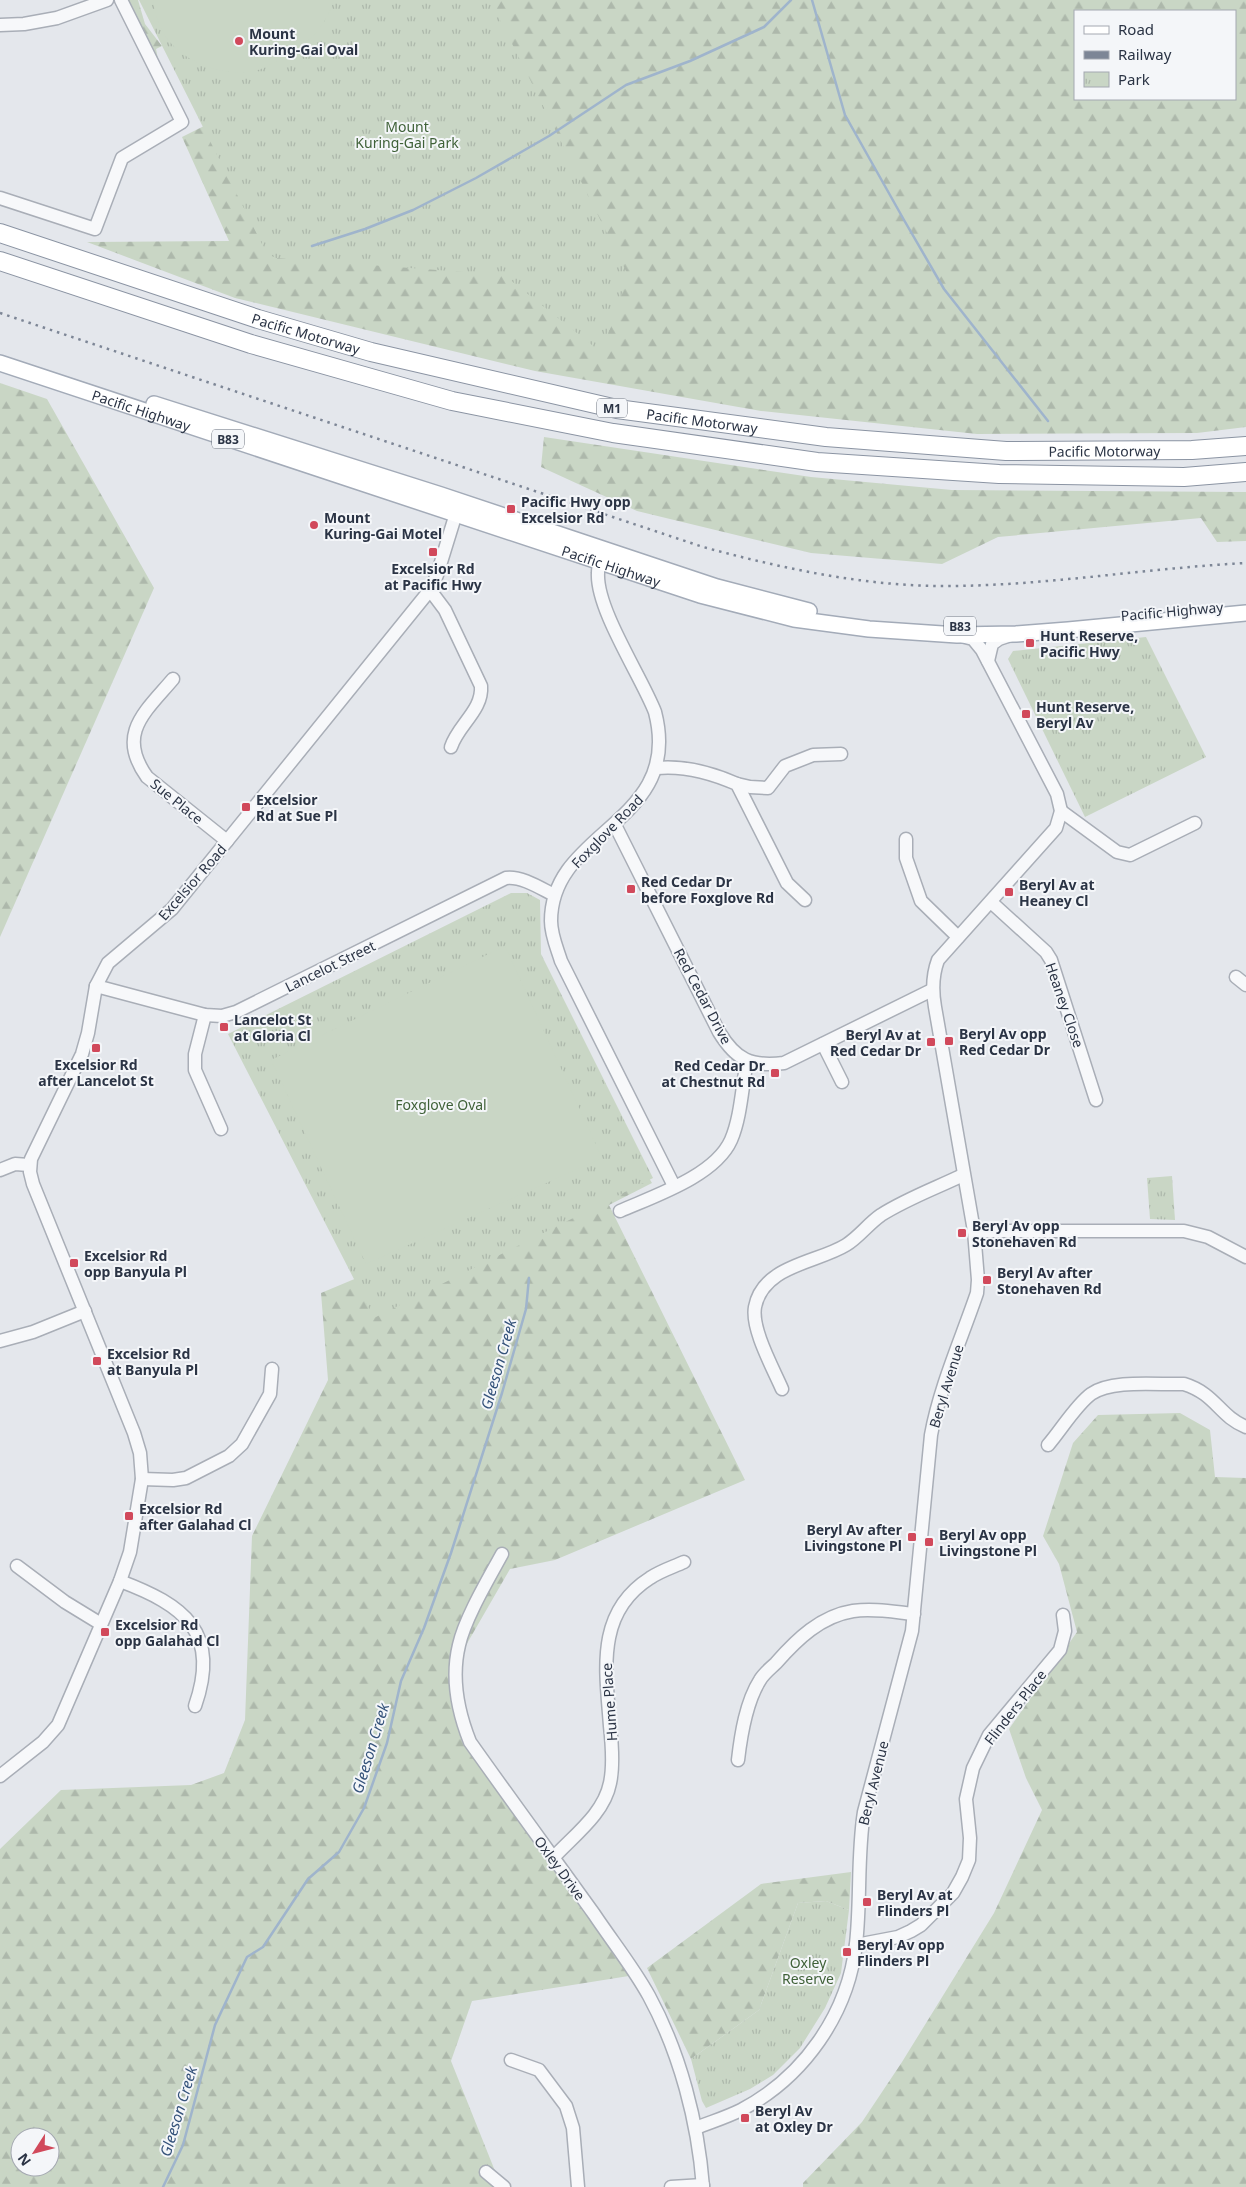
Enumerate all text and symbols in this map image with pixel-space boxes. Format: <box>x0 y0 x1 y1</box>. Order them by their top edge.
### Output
legend <box>1074 10 1236 100</box>
text: Road <box>1118 19 1154 39</box>
place label: Mount Kuring-Gai Oval <box>249 24 358 59</box>
marker: Mount Kuring-Gai Oval <box>233 35 245 47</box>
text: Railway <box>1118 44 1172 64</box>
text: Park <box>1118 69 1150 89</box>
park label: Mount Kuring-Gai Park <box>355 117 459 152</box>
street label: Pacific Motorway <box>249 308 363 358</box>
street label: Pacific Highway <box>90 385 194 435</box>
road number: M1 <box>597 398 627 418</box>
street label: Pacific Motorway <box>645 404 760 437</box>
road number: B83 <box>212 429 244 448</box>
street label: Pacific Motorway <box>1048 441 1161 460</box>
place label: Pacific Hwy opp Excelsior Rd <box>521 492 631 527</box>
marker: Pacific Hwy opp Excelsior Rd <box>505 503 517 515</box>
place label: Mount Kuring-Gai Motel <box>324 508 442 543</box>
marker: Mount Kuring-Gai Motel <box>308 519 320 531</box>
street label: Pacific Highway <box>560 540 664 591</box>
marker: Excelsior Rd at Pacific Hwy <box>427 546 439 558</box>
place label: Excelsior Rd at Pacific Hwy <box>384 559 482 594</box>
street label: Pacific Highway <box>1120 597 1225 625</box>
road number: B83 <box>944 616 976 636</box>
place label: Hunt Reserve, Pacific Hwy <box>1040 626 1138 661</box>
marker: Hunt Reserve, Pacific Hwy <box>1024 637 1036 649</box>
place label: Hunt Reserve, Beryl Av <box>1036 697 1134 732</box>
marker: Hunt Reserve, Beryl Av <box>1020 708 1032 720</box>
street label: Sue Place <box>147 774 207 828</box>
place label: Excelsior Rd at Sue Pl <box>256 790 337 825</box>
street label: Foxglove Road <box>567 790 647 872</box>
marker: Excelsior Rd at Sue Pl <box>240 801 252 813</box>
street label: Excelsior Road <box>154 840 230 924</box>
place label: Red Cedar Dr before Foxglove Rd <box>641 872 774 907</box>
place label: Beryl Av at Heaney Cl <box>1019 875 1095 910</box>
marker: Red Cedar Dr before Foxglove Rd <box>625 883 637 895</box>
marker: Beryl Av at Heaney Cl <box>1003 886 1015 898</box>
street label: Lancelot Street <box>282 936 378 996</box>
street label: Red Cedar Drive <box>670 945 736 1047</box>
street label: Heaney Close <box>1042 960 1088 1050</box>
place label: Lancelot St at Gloria Cl <box>234 1010 311 1045</box>
marker: Lancelot St at Gloria Cl <box>218 1021 230 1033</box>
place label: Beryl Av opp Red Cedar Dr <box>959 1024 1051 1059</box>
place label: Beryl Av at Red Cedar Dr <box>830 1025 922 1060</box>
marker: Beryl Av opp Red Cedar Dr <box>943 1035 955 1047</box>
marker: Beryl Av at Red Cedar Dr <box>925 1036 937 1048</box>
marker: Excelsior Rd after Lancelot St <box>90 1042 102 1054</box>
place label: Excelsior Rd after Lancelot St <box>38 1055 154 1090</box>
place label: Red Cedar Dr at Chestnut Rd <box>661 1056 766 1091</box>
marker: Red Cedar Dr at Chestnut Rd <box>769 1067 781 1079</box>
park label: Foxglove Oval <box>395 1095 487 1114</box>
place label: Beryl Av opp Stonehaven Rd <box>972 1216 1077 1251</box>
marker: Beryl Av opp Stonehaven Rd <box>956 1227 968 1239</box>
place label: Excelsior Rd opp Banyula Pl <box>84 1246 187 1281</box>
marker: Excelsior Rd opp Banyula Pl <box>68 1257 80 1269</box>
place label: Beryl Av after Stonehaven Rd <box>997 1263 1102 1298</box>
marker: Beryl Av after Stonehaven Rd <box>981 1274 993 1286</box>
water label: Gleeson Creek <box>476 1316 521 1412</box>
street label: Beryl Avenue <box>924 1342 968 1430</box>
place label: Excelsior Rd at Banyula Pl <box>107 1344 198 1379</box>
marker: Excelsior Rd at Banyula Pl <box>91 1355 103 1367</box>
place label: Excelsior Rd after Galahad Cl <box>139 1499 251 1534</box>
marker: Excelsior Rd after Galahad Cl <box>123 1510 135 1522</box>
place label: Beryl Av after Livingstone Pl <box>804 1520 903 1555</box>
place label: Beryl Av opp Livingstone Pl <box>939 1525 1037 1560</box>
marker: Beryl Av after Livingstone Pl <box>906 1531 918 1543</box>
marker: Beryl Av opp Livingstone Pl <box>923 1536 935 1548</box>
place label: Excelsior Rd opp Galahad Cl <box>115 1615 219 1650</box>
marker: Excelsior Rd opp Galahad Cl <box>99 1626 111 1638</box>
street label: Hume Place <box>597 1662 621 1742</box>
street label: Flinders Place <box>980 1665 1050 1748</box>
water label: Gleeson Creek <box>347 1700 393 1796</box>
street label: Beryl Avenue <box>853 1739 893 1827</box>
street label: Oxley Drive <box>530 1832 590 1904</box>
place label: Beryl Av at Flinders Pl <box>877 1885 953 1920</box>
marker: Beryl Av at Flinders Pl <box>861 1896 873 1908</box>
place label: Beryl Av opp Flinders Pl <box>857 1935 945 1970</box>
marker: Beryl Av opp Flinders Pl <box>841 1946 853 1958</box>
park label: Oxley Reserve <box>782 1953 834 1988</box>
water label: Gleeson Creek <box>155 2063 201 2159</box>
place label: Beryl Av at Oxley Dr <box>755 2101 833 2136</box>
marker: Beryl Av at Oxley Dr <box>739 2112 751 2124</box>
north arrow <box>10 2127 60 2177</box>
text: N <box>13 2150 35 2170</box>

